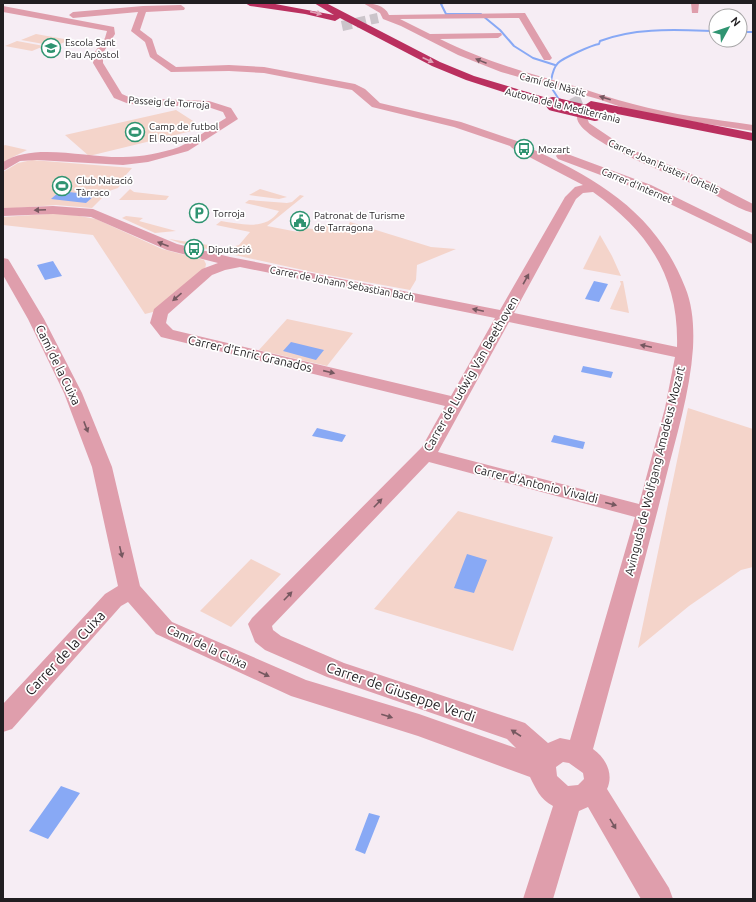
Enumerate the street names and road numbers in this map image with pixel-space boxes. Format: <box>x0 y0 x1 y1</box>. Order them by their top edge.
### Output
street label: Camí del Nàstic <box>518 70 588 99</box>
street label: Autovia de la Mediterrània <box>504 86 622 125</box>
street label: Passeig de Torroja <box>128 94 210 111</box>
street label: Carrer Joan Fuster i Ortells <box>607 137 721 196</box>
street label: Carrer d'Internet <box>600 166 674 205</box>
street label: Carrer de Johann Sebastian Bach <box>269 264 415 303</box>
street label: Carrer de Ludwig Van Beethoven <box>421 294 520 454</box>
street label: Camí de la Cuixa <box>33 323 83 407</box>
street label: Carrer d'Enric Granados <box>187 333 313 374</box>
street label: Avinguda de Wolfgang Amadeus Mozart <box>622 364 687 577</box>
street label: Carrer d'Antonio Vivaldi <box>473 462 600 505</box>
street label: Carrer de la Cuixa <box>22 607 108 699</box>
street label: Camí de la Cuixa <box>165 622 249 671</box>
street label: Carrer de Giuseppe Verdi <box>324 659 478 725</box>

